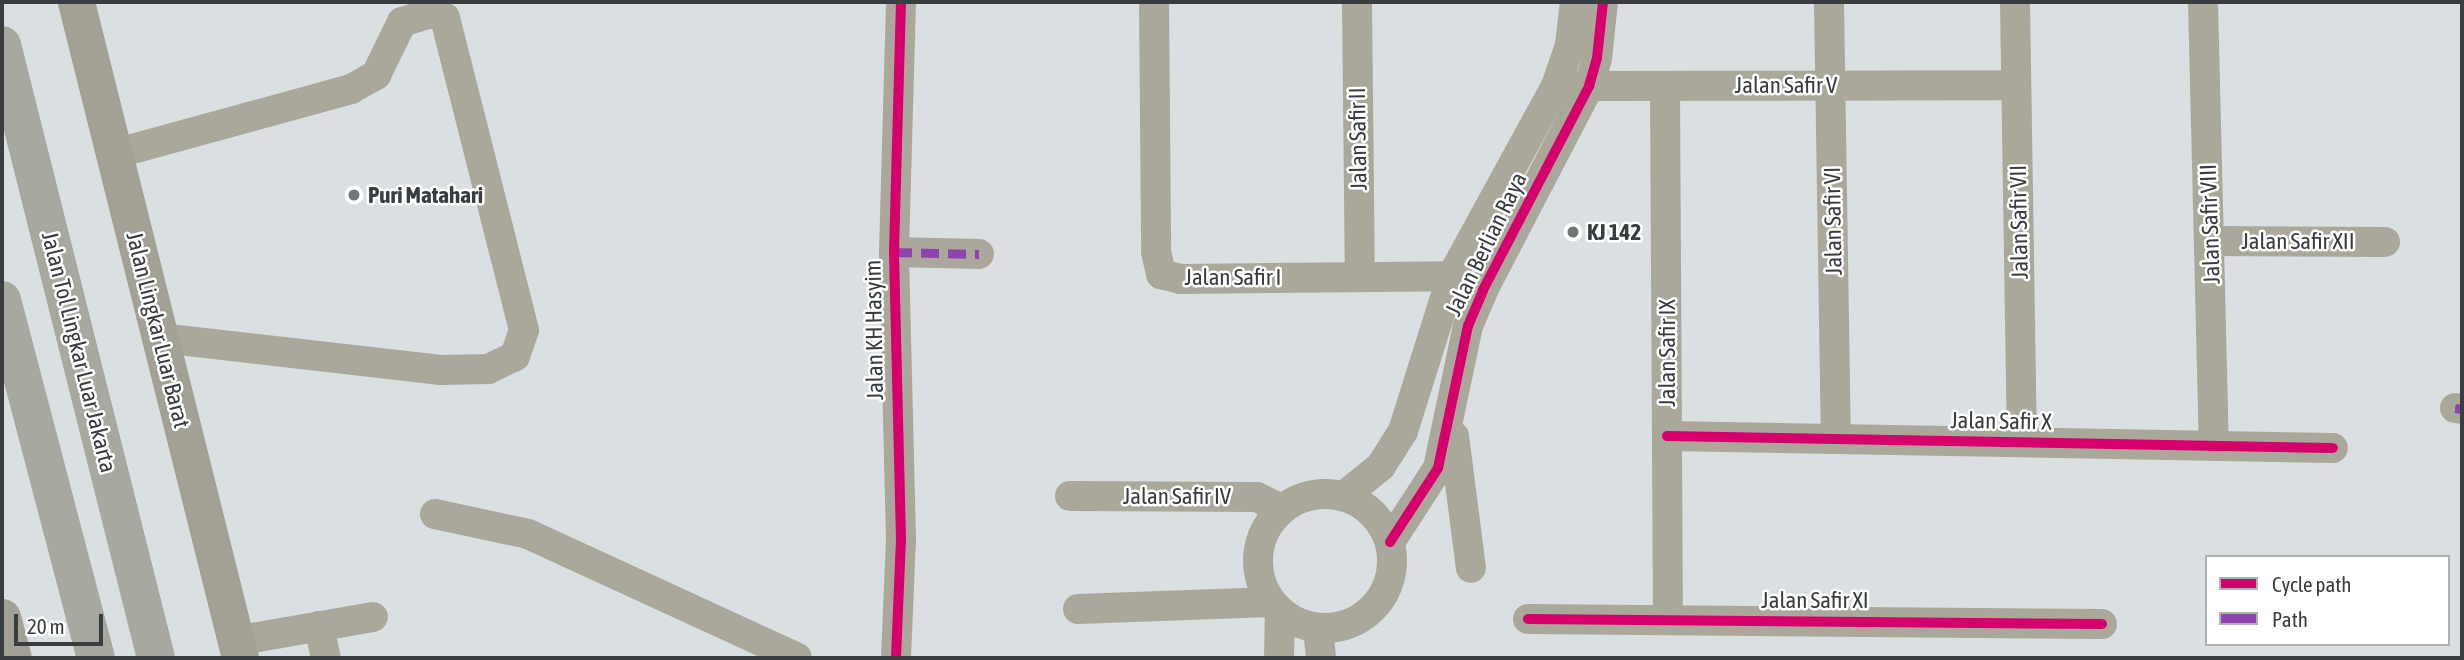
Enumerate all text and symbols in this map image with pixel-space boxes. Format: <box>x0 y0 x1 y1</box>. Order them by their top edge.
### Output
street label: Jalan Safir V <box>1735 71 1837 99</box>
street label: Jalan Safir II <box>1343 87 1373 191</box>
street label: Jalan Safir VIII <box>2194 164 2226 284</box>
street label: Jalan Safir VII <box>2004 165 2034 279</box>
street label: Jalan Safir VI <box>1818 167 1848 275</box>
street label: Jalan Berlian Raya <box>1439 168 1533 320</box>
place label: Puri Matahari <box>368 181 483 209</box>
marker: Puri Matahari <box>346 187 362 203</box>
place label: KJ 142 <box>1587 218 1641 246</box>
marker: KJ 142 <box>1565 224 1581 240</box>
street label: Jalan Safir XII <box>2241 227 2355 255</box>
street label: Jalan Tol Lingkar Luar Jakarta <box>36 229 122 475</box>
street label: Jalan Lingkar Luar Barat <box>120 229 196 431</box>
street label: Jalan KH Hasyim <box>859 260 889 400</box>
street label: Jalan Safir I <box>1185 263 1281 291</box>
street label: Jalan Safir IX <box>1653 299 1681 407</box>
street label: Jalan Safir X <box>1950 406 2052 436</box>
street label: Jalan Safir IV <box>1123 482 1231 510</box>
legend <box>2205 555 2450 646</box>
text: Cycle path <box>2272 572 2351 596</box>
street label: Jalan Safir XI <box>1761 586 1869 614</box>
scale bar <box>18 600 107 644</box>
text: Path <box>2272 607 2308 631</box>
text: 20 m <box>27 614 65 638</box>

